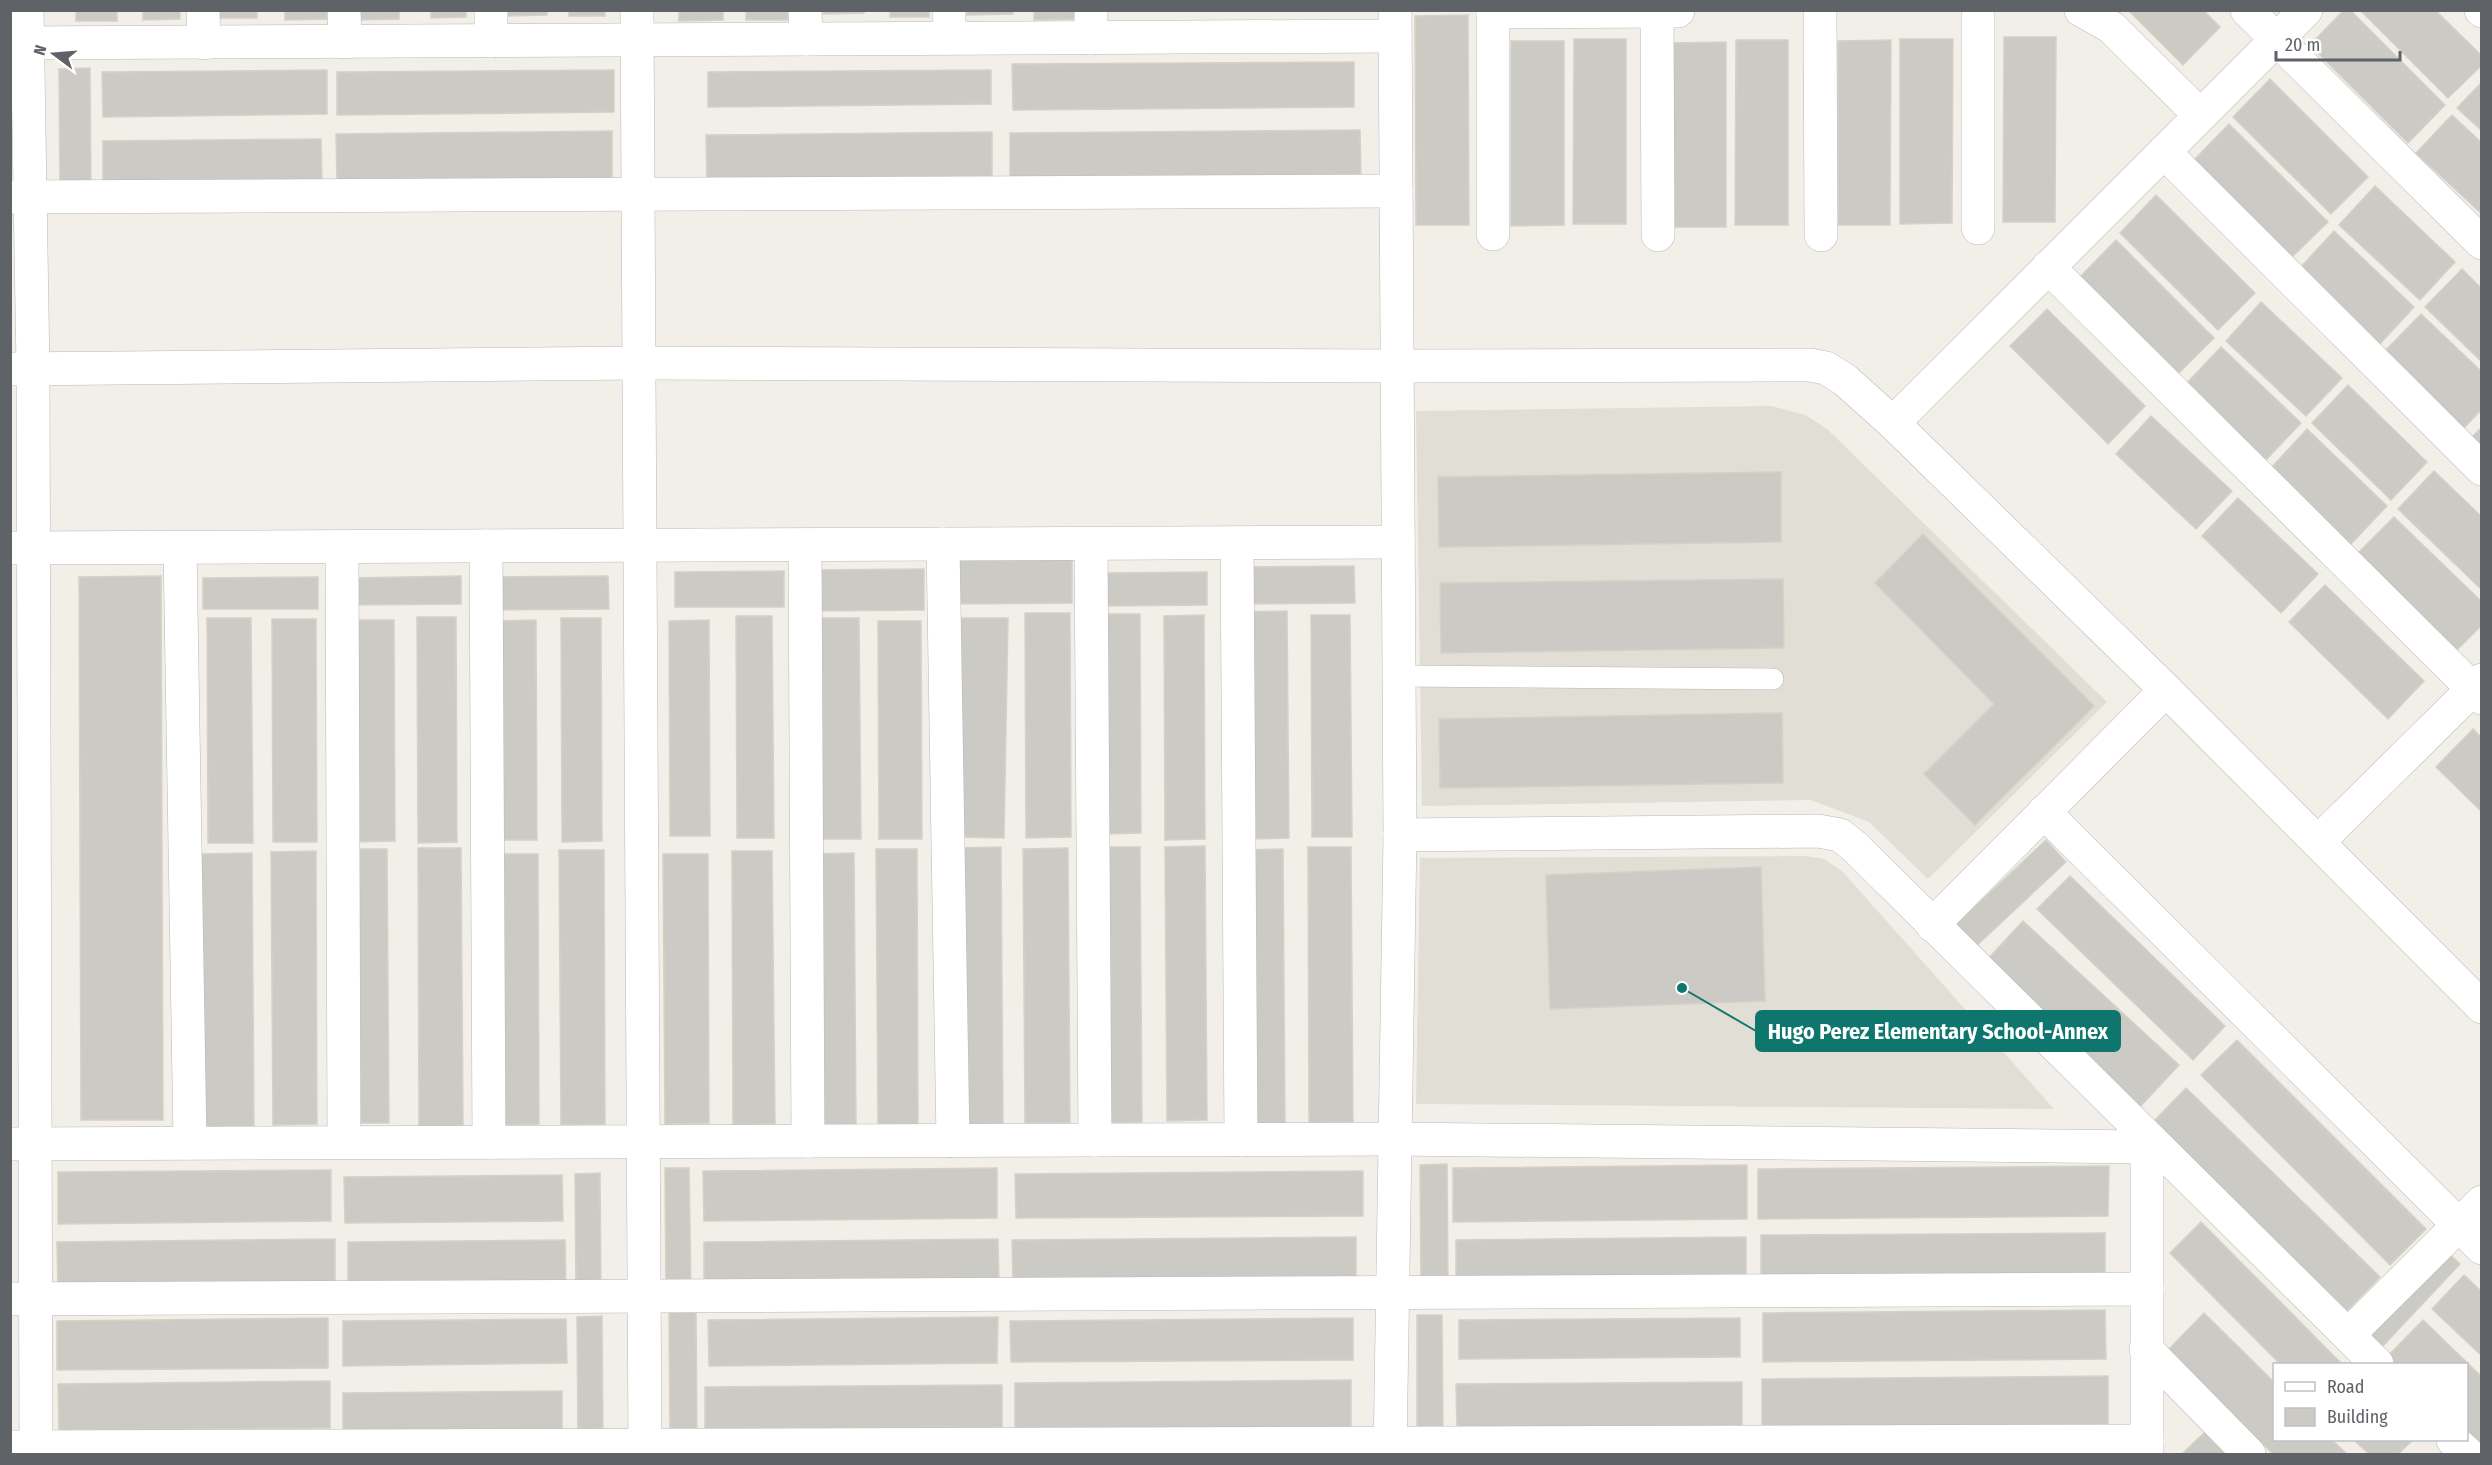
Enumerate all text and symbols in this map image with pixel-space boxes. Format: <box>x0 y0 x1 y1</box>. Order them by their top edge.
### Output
north arrow <box>24 24 84 84</box>
scale bar <box>2276 24 2400 62</box>
text: 20 m <box>2285 34 2320 56</box>
text: N <box>30 43 51 57</box>
callout: Hugo Perez Elementary School-Annex <box>1756 1011 2120 1051</box>
text: Hugo Perez Elementary School-Annex <box>1768 1018 2109 1045</box>
legend <box>2273 1363 2468 1441</box>
text: Road <box>2327 1376 2364 1398</box>
text: Building <box>2327 1406 2388 1428</box>

